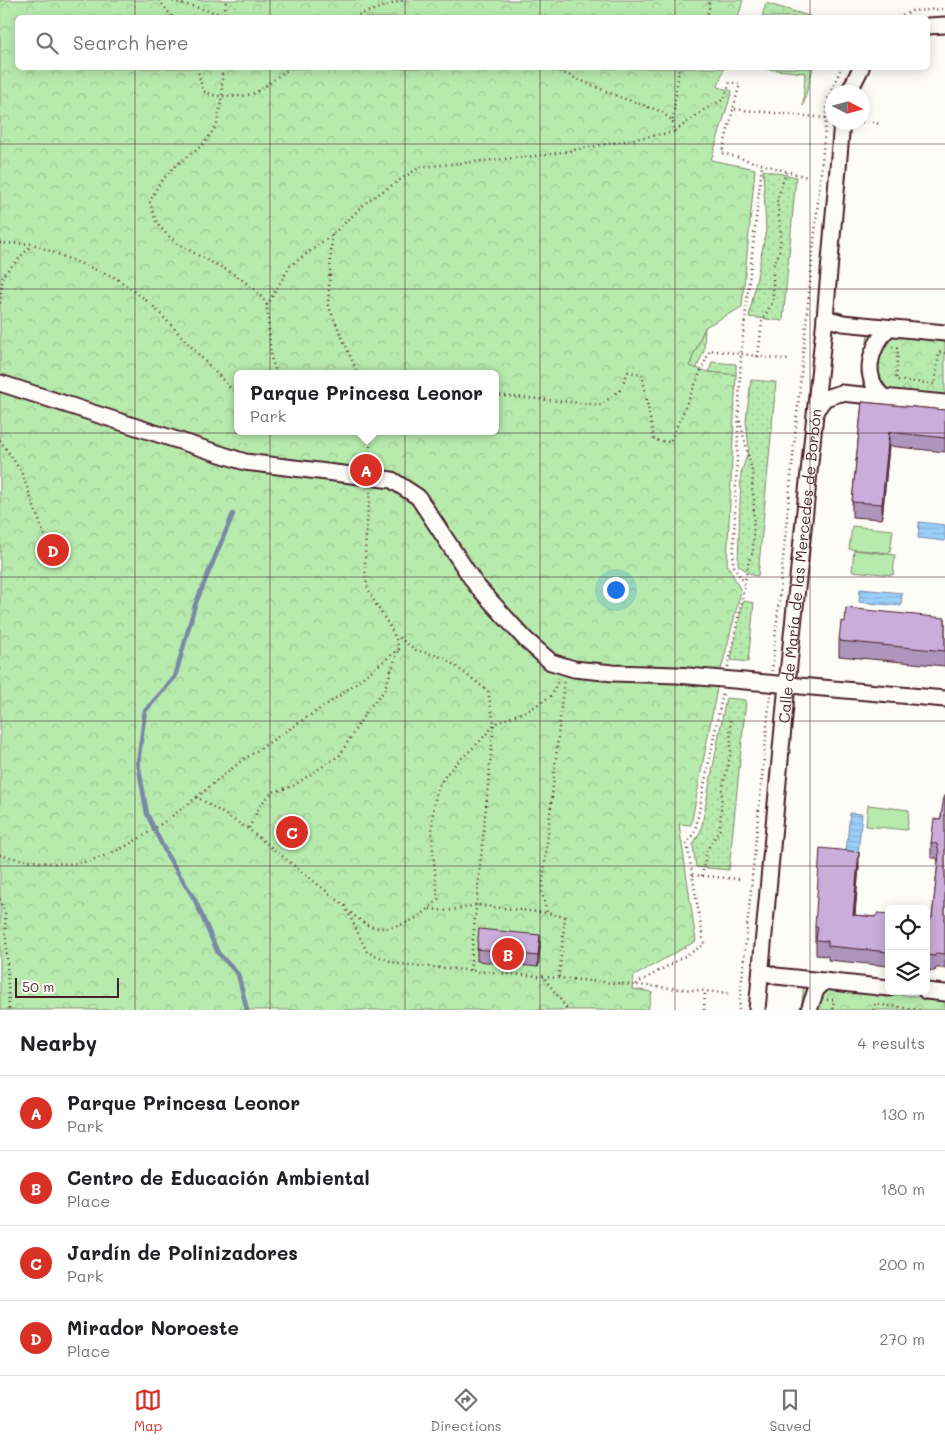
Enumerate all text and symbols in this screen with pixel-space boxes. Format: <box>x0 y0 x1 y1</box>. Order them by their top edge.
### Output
search box <box>15 15 930 70</box>
icon: search <box>33 29 61 57</box>
text: Search here <box>73 30 189 55</box>
north arrow <box>825 85 870 130</box>
popup <box>234 370 499 435</box>
text: Parque Princesa Leonor <box>250 380 483 405</box>
text: Park <box>250 405 286 426</box>
street label: Calle de María de las Mercedes de Borbón <box>773 408 826 724</box>
pin: A <box>350 451 382 489</box>
pin: D <box>37 531 69 569</box>
your location <box>603 577 629 603</box>
pin: C <box>276 813 308 851</box>
map controls <box>885 905 930 995</box>
button: locate <box>885 905 930 950</box>
pin: B <box>492 935 524 973</box>
button: layers <box>885 950 930 995</box>
scale bar <box>15 975 119 998</box>
text: 50 m <box>22 977 54 996</box>
text: Nearby <box>20 1029 97 1056</box>
text: 4 results <box>857 1032 925 1053</box>
text: Parque Princesa Leonor <box>67 1090 300 1115</box>
text: A <box>30 1103 42 1124</box>
text: 130 m <box>881 1103 925 1124</box>
text: Park <box>67 1115 103 1136</box>
text: Centro de Educación Ambiental <box>67 1165 370 1190</box>
text: B <box>31 1178 41 1199</box>
text: 180 m <box>880 1178 925 1199</box>
text: Place <box>67 1190 110 1211</box>
text: Jardín de Polinizadores <box>67 1240 298 1265</box>
text: C <box>30 1253 42 1274</box>
text: 200 m <box>878 1253 925 1274</box>
text: Park <box>67 1265 103 1286</box>
text: Mirador Noroeste <box>67 1315 239 1340</box>
text: D <box>30 1328 42 1349</box>
text: 270 m <box>879 1328 925 1349</box>
text: Place <box>67 1340 110 1361</box>
tab: Map <box>134 1386 162 1435</box>
tab: Directions <box>430 1386 502 1435</box>
tab: Saved <box>769 1386 811 1435</box>

